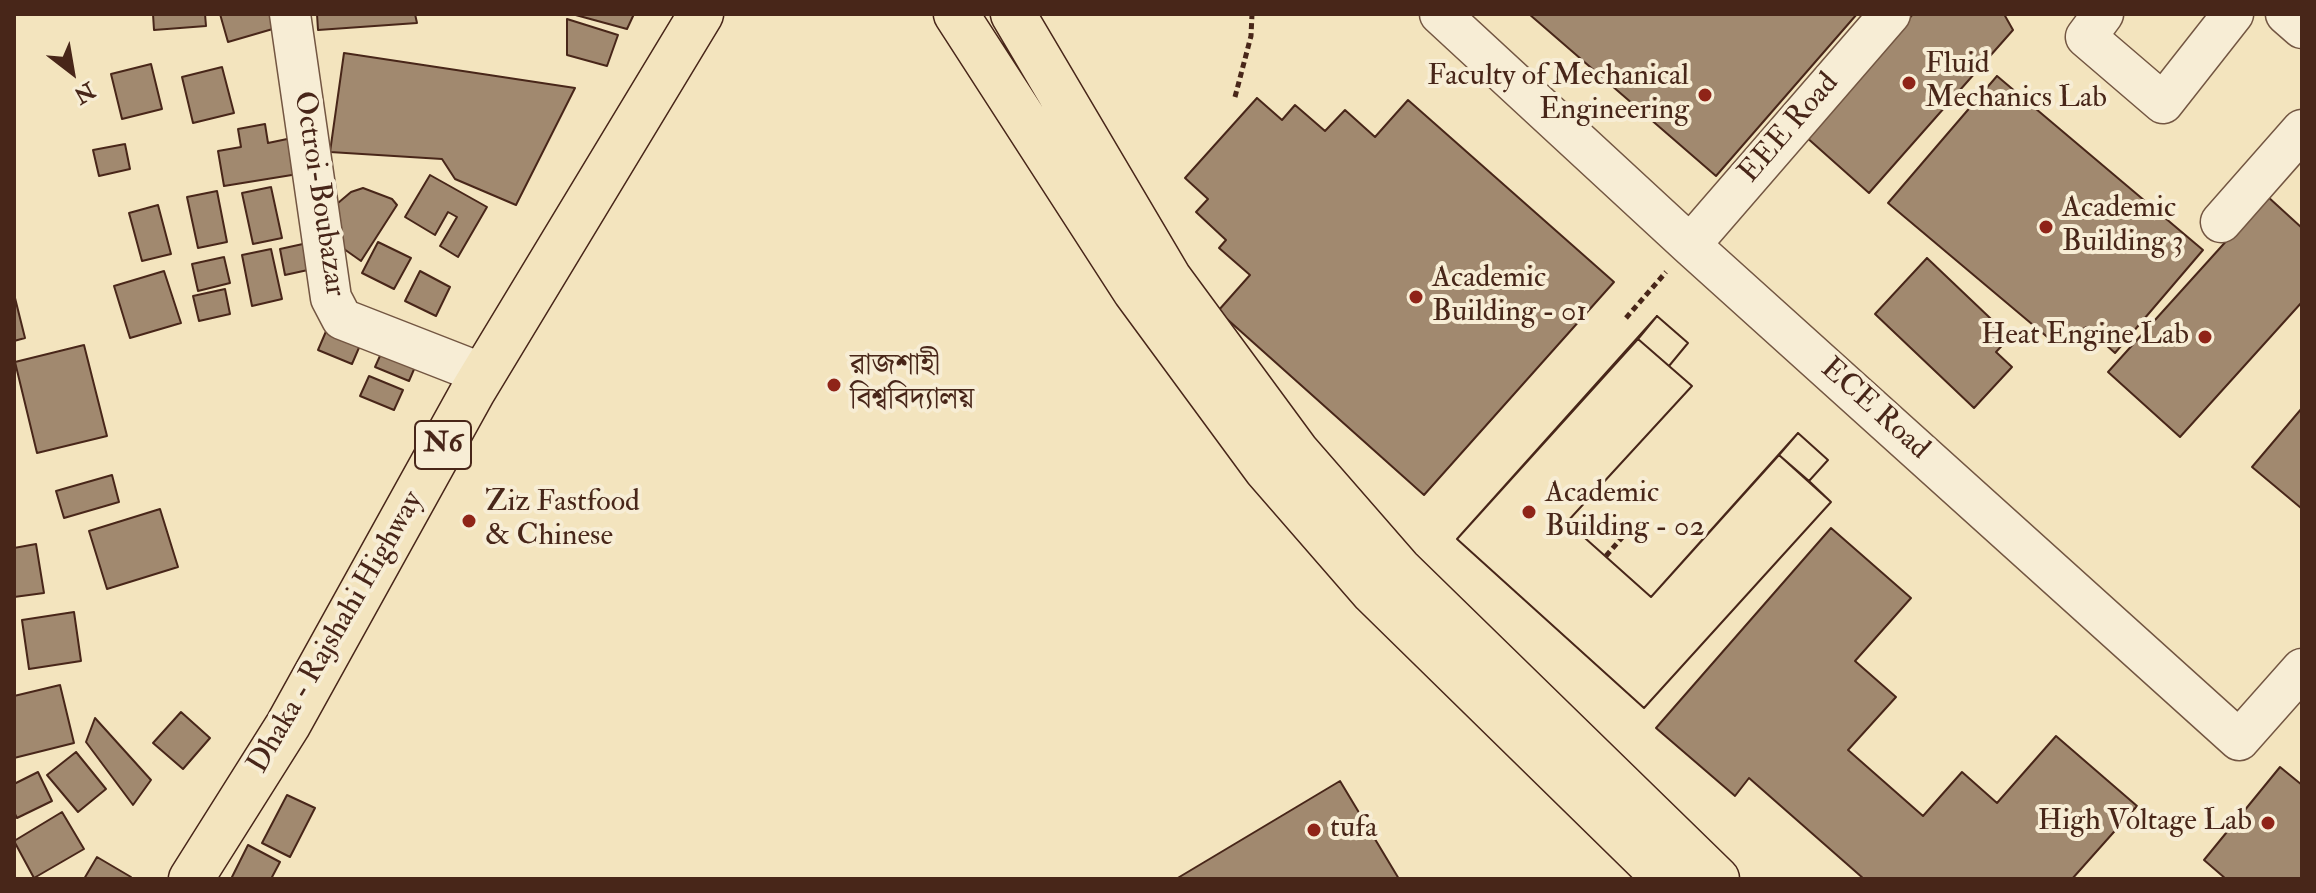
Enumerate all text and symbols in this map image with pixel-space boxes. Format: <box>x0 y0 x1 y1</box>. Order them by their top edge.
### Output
north arrow <box>32 32 112 112</box>
place label: Fluid Mechanics Lab <box>1925 48 2107 118</box>
place label: Faculty of Mechanical Engineering <box>1427 60 1689 130</box>
street label: EEE Road <box>1733 67 1847 191</box>
marker: Fluid Mechanics Lab <box>1900 74 1918 92</box>
text: N <box>69 75 100 110</box>
marker: Faculty of Mechanical Engineering <box>1696 86 1714 104</box>
street label: Octroi-Boubazar <box>284 89 352 299</box>
place label: Academic Building 3 <box>2062 192 2184 262</box>
marker: Academic Building 3 <box>2037 218 2055 236</box>
place label: Academic Building - 01 <box>1432 262 1587 332</box>
marker: Academic Building - 01 <box>1407 288 1425 306</box>
place label: Heat Engine Lab <box>1981 319 2189 355</box>
marker: Heat Engine Lab <box>2196 328 2214 346</box>
place label: রাজশাহী বিশ্ববিদ্যালয় <box>850 350 974 420</box>
street label: ECE Road <box>1812 352 1936 468</box>
marker: রাজশাহী বিশ্ববিদ্যালয় <box>825 376 843 394</box>
road number: N6 <box>415 421 471 469</box>
place label: Academic Building - 02 <box>1545 477 1705 548</box>
street label: Dhaka - Rajshahi Highway <box>242 486 432 780</box>
place label: Ziz Fastfood & Chinese <box>485 486 640 556</box>
marker: Academic Building - 02 <box>1520 503 1538 521</box>
marker: Ziz Fastfood & Chinese <box>460 512 478 530</box>
place label: High Voltage Lab <box>2038 805 2252 841</box>
place label: tufa <box>1330 812 1377 848</box>
marker: High Voltage Lab <box>2259 814 2277 832</box>
marker: tufa <box>1305 821 1323 839</box>

